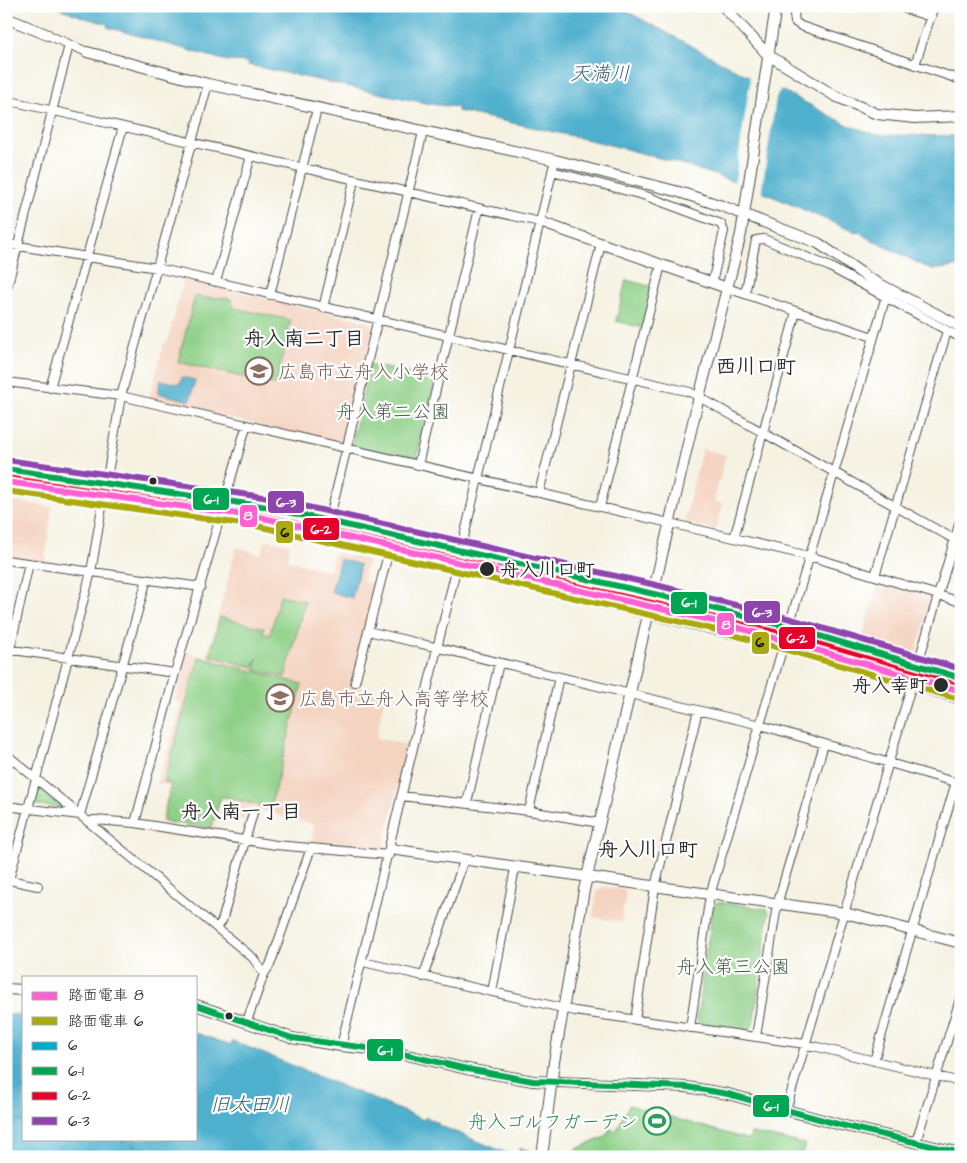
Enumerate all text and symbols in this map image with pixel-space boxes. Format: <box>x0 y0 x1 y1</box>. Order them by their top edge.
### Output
water label: 天満川 <box>570 60 630 88</box>
district label: 舟入南二丁目 <box>244 325 364 353</box>
district label: 西川口町 <box>716 353 796 381</box>
school or university icon: 広島市立舟入小学校 <box>244 356 274 386</box>
place label: 広島市立舟入小学校 <box>278 359 449 386</box>
park label: 舟入第二公園 <box>336 399 450 426</box>
unlabelled marker <box>148 476 158 486</box>
line badge: 6-1 <box>192 487 230 511</box>
text: 6-1 <box>204 490 219 510</box>
line badge: 6-3 <box>267 490 305 514</box>
text: 6-3 <box>276 493 297 513</box>
line badge: 8 <box>239 504 258 528</box>
text: 8 <box>243 506 253 526</box>
line badge: 6-2 <box>302 517 340 541</box>
line badge: 6 <box>275 520 294 544</box>
text: 6-2 <box>310 520 333 540</box>
text: 6 <box>281 523 290 543</box>
place label: 舟入川口町 <box>500 557 595 584</box>
marker: 舟入川口町 <box>478 560 496 578</box>
line badge: 6-1 <box>670 591 708 615</box>
text: 6-1 <box>682 593 697 613</box>
line badge: 6-3 <box>743 600 781 624</box>
text: 6-3 <box>752 603 773 623</box>
line badge: 8 <box>716 612 735 636</box>
text: 8 <box>721 615 731 635</box>
line badge: 6-2 <box>778 626 816 650</box>
text: 6-2 <box>786 629 809 649</box>
line badge: 6 <box>751 631 770 655</box>
text: 6 <box>756 633 765 653</box>
place label: 舟入幸町 <box>852 673 928 700</box>
marker: 舟入幸町 <box>932 676 950 694</box>
school or university icon: 広島市立舟入高等学校 <box>265 683 295 713</box>
place label: 広島市立舟入高等学校 <box>299 686 489 713</box>
district label: 舟入南一丁目 <box>181 798 301 826</box>
district label: 舟入川口町 <box>598 836 698 864</box>
park label: 舟入第三公園 <box>676 954 790 981</box>
legend <box>22 976 198 1140</box>
text: 路面電車 8 <box>68 985 144 1006</box>
text: 路面電車 6 <box>68 1011 144 1032</box>
unlabelled marker <box>224 1011 234 1021</box>
text: 6 <box>68 1035 78 1056</box>
line badge: 6-1 <box>366 1038 404 1062</box>
text: 6-1 <box>378 1041 393 1061</box>
text: 6-1 <box>68 1061 84 1082</box>
text: 6-2 <box>68 1085 91 1106</box>
water label: 旧太田川 <box>210 1091 290 1119</box>
line badge: 6-1 <box>752 1094 790 1118</box>
text: 6-1 <box>764 1097 779 1117</box>
sports icon: 舟入ゴルフガーデン <box>642 1106 672 1136</box>
place label: 舟入ゴルフガーデン <box>468 1109 638 1136</box>
text: 6-3 <box>68 1111 90 1132</box>

